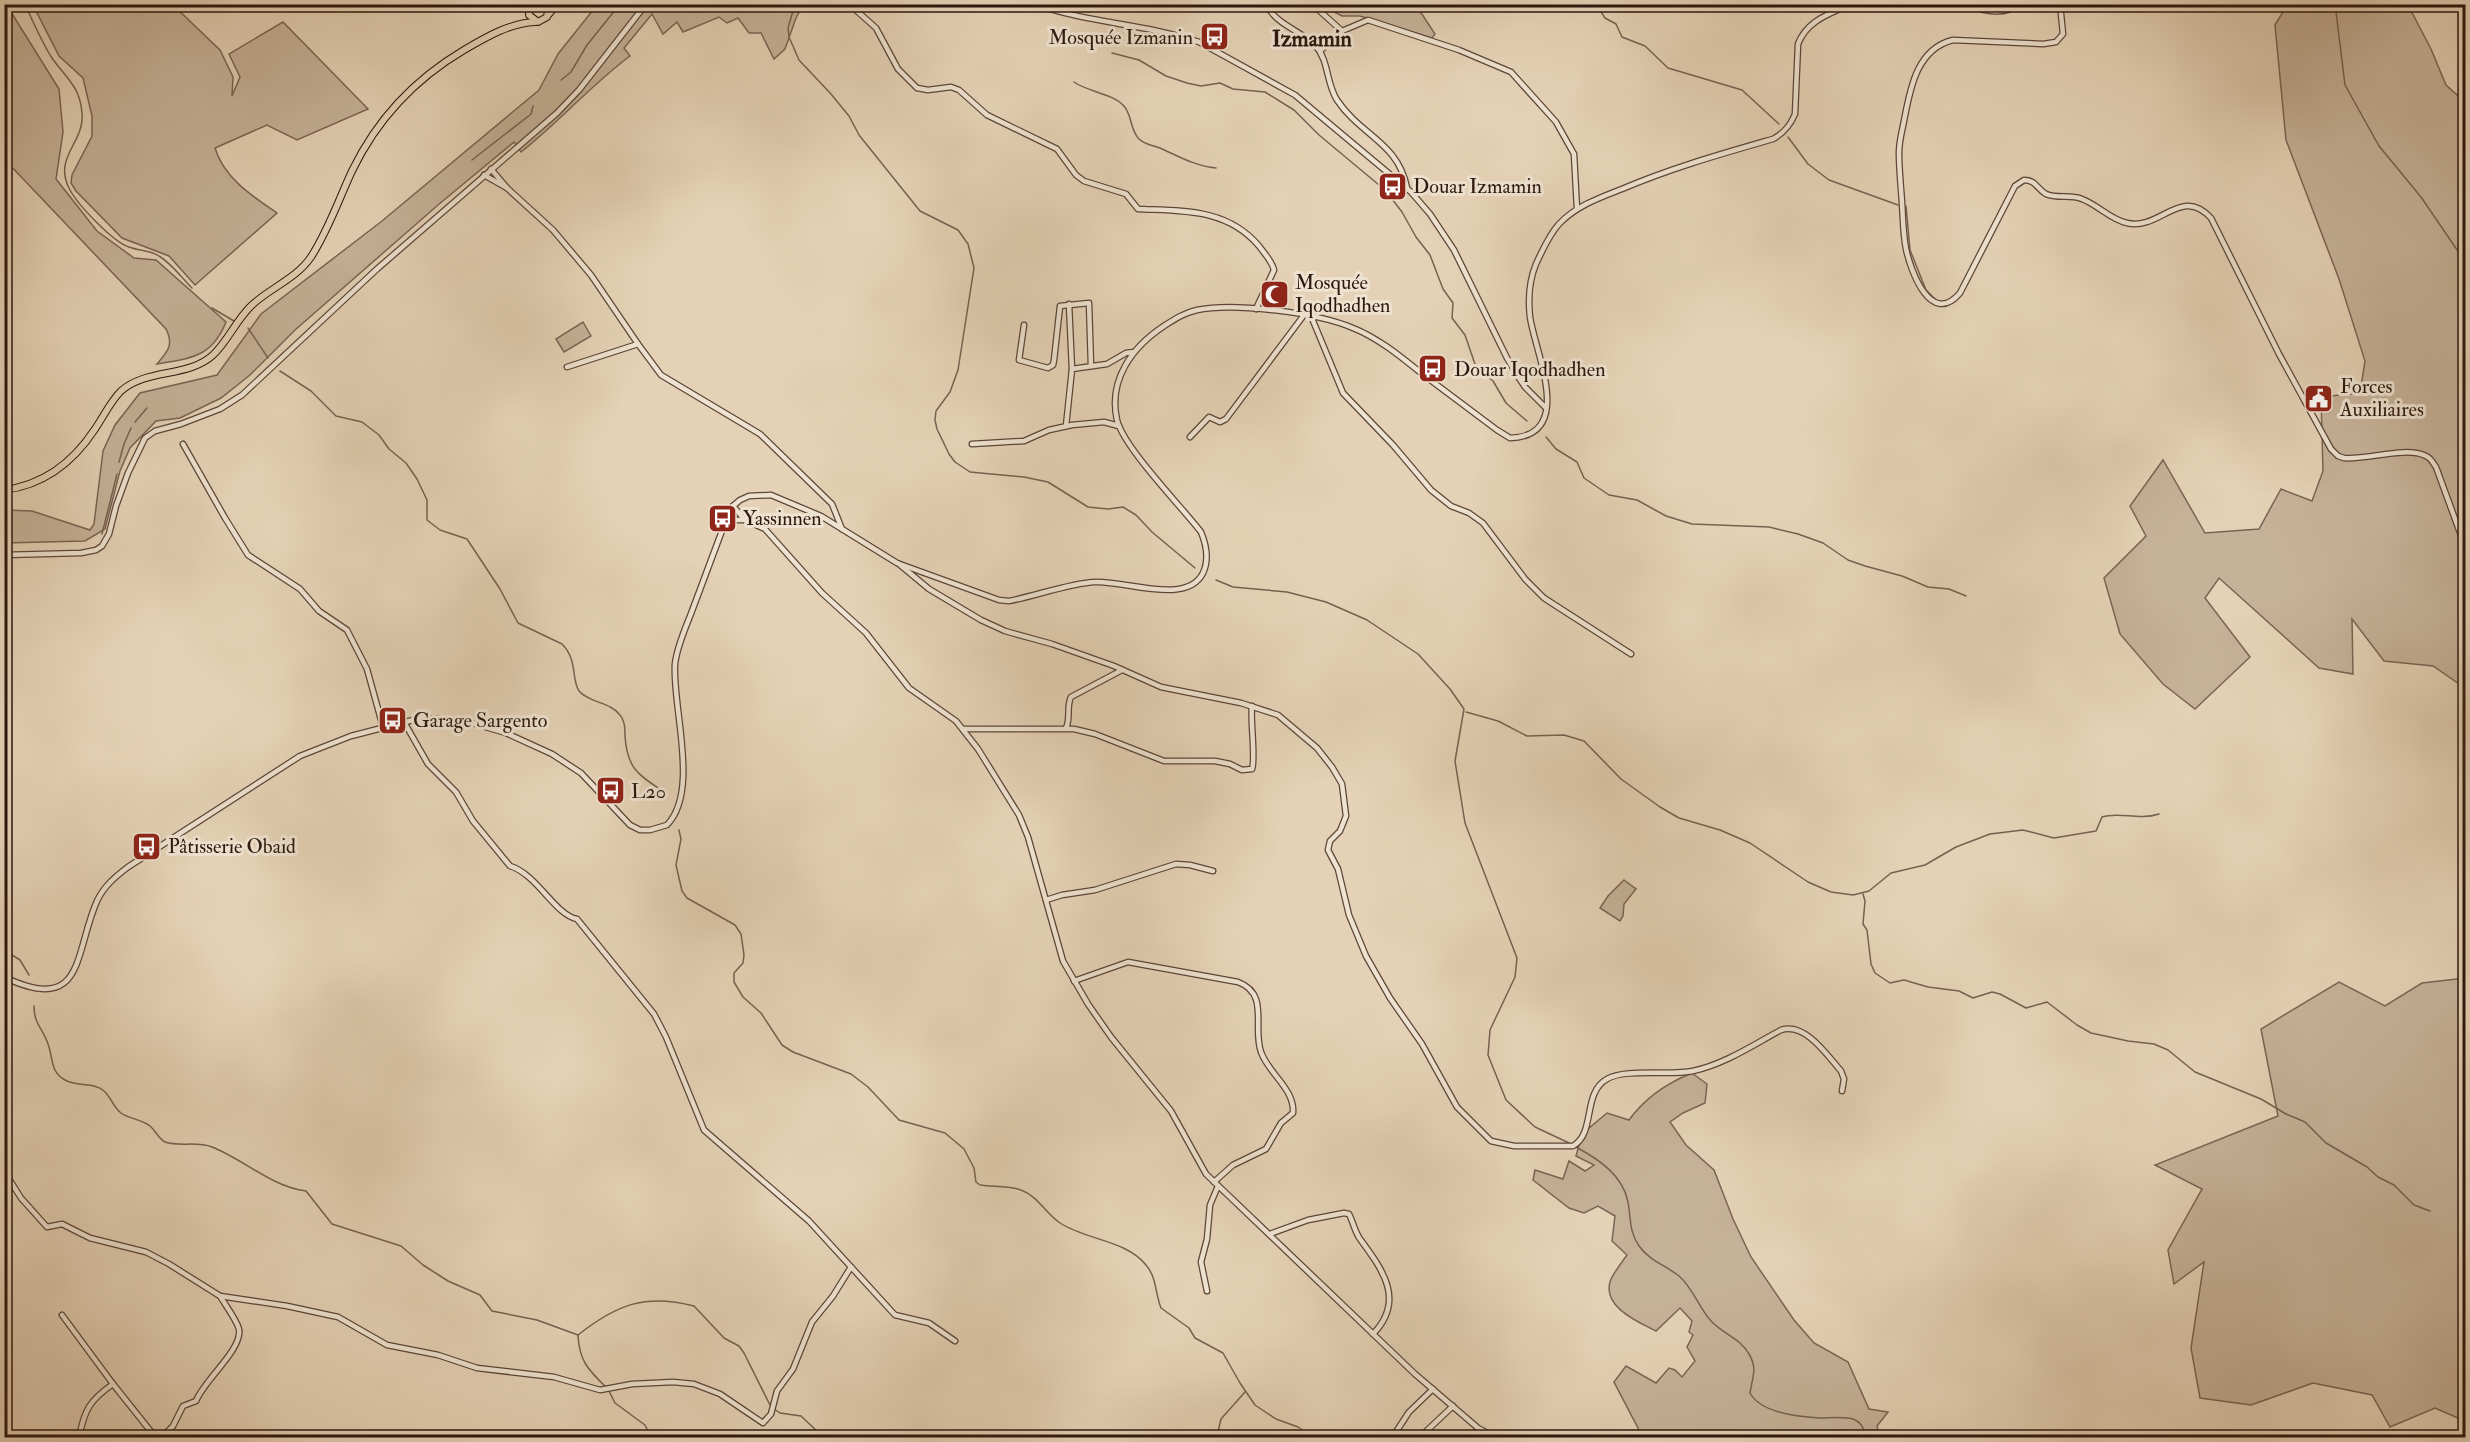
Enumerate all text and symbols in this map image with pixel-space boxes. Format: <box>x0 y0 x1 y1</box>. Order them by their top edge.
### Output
bus stop icon: Mosquée Izmanin <box>1198 21 1230 53</box>
place label: Mosquée Izmanin <box>1048 25 1193 50</box>
district label: Izmamin <box>1272 25 1353 53</box>
bus stop icon: Douar Izmamin <box>1376 170 1408 202</box>
place label: Douar Izmamin <box>1413 174 1542 199</box>
place label: Mosquée Iqodhadhen <box>1295 270 1390 318</box>
mosque icon: Mosquée Iqodhadhen <box>1258 278 1290 310</box>
bus stop icon: Douar Iqodhadhen <box>1417 353 1449 385</box>
place label: Douar Iqodhadhen <box>1454 357 1606 382</box>
place label: Forces Auxiliaires <box>2339 374 2424 422</box>
public building icon: Forces Auxiliaires <box>2303 382 2335 414</box>
bus stop icon: Yassinnen <box>706 502 738 534</box>
place label: Yassinnen <box>743 506 822 531</box>
bus stop icon: Garage Sargento <box>376 704 408 736</box>
place label: Garage Sargento <box>413 708 547 733</box>
bus stop icon: L20 <box>594 775 626 807</box>
place label: L20 <box>631 779 666 804</box>
bus stop icon: Pâtisserie Obaid <box>131 830 163 862</box>
place label: Pâtisserie Obaid <box>168 834 296 859</box>

